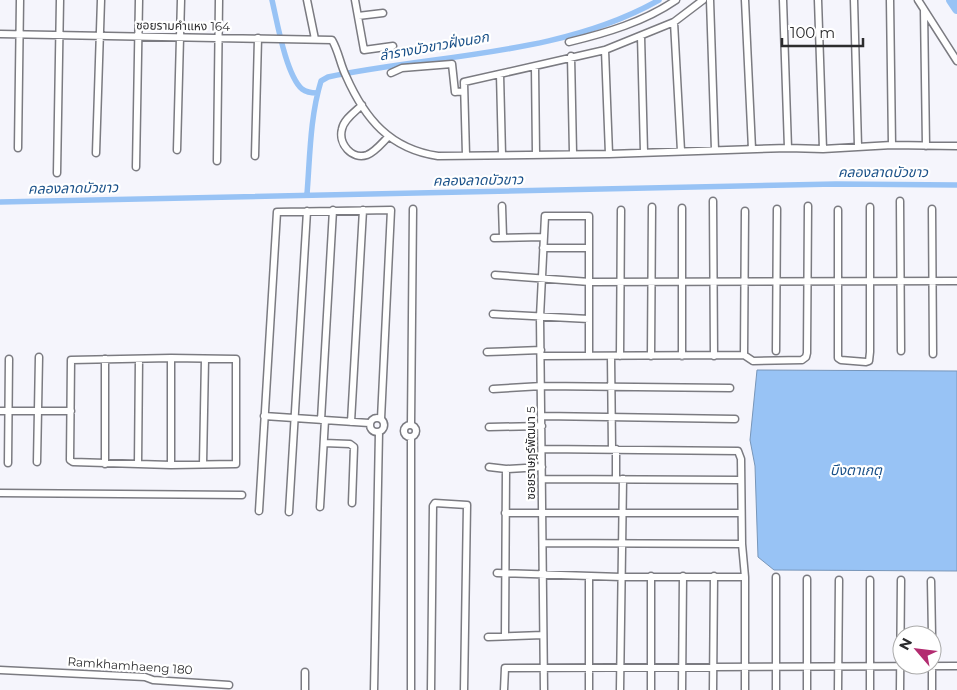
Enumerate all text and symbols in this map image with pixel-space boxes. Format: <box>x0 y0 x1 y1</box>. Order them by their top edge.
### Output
scale bar <box>782 15 863 47</box>
street label: ซอยรามคำแหง 164 <box>136 17 230 34</box>
text: 100 m <box>790 23 835 42</box>
water label: ลำรางบัวขาวฝั่งนอก <box>378 27 491 64</box>
water label: คลองลาดบัวขาว <box>838 163 929 181</box>
water label: คลองลาดบัวขาว <box>433 170 524 190</box>
water label: คลองลาดบัวขาว <box>28 178 119 198</box>
street label: ซอยราษฎร์พัฒนา 5 <box>523 406 538 500</box>
water label: บึงตาเกตุ <box>830 461 883 479</box>
north arrow <box>892 625 942 675</box>
text: N <box>895 635 916 653</box>
street label: Ramkhamhaeng 180 <box>67 654 193 677</box>

